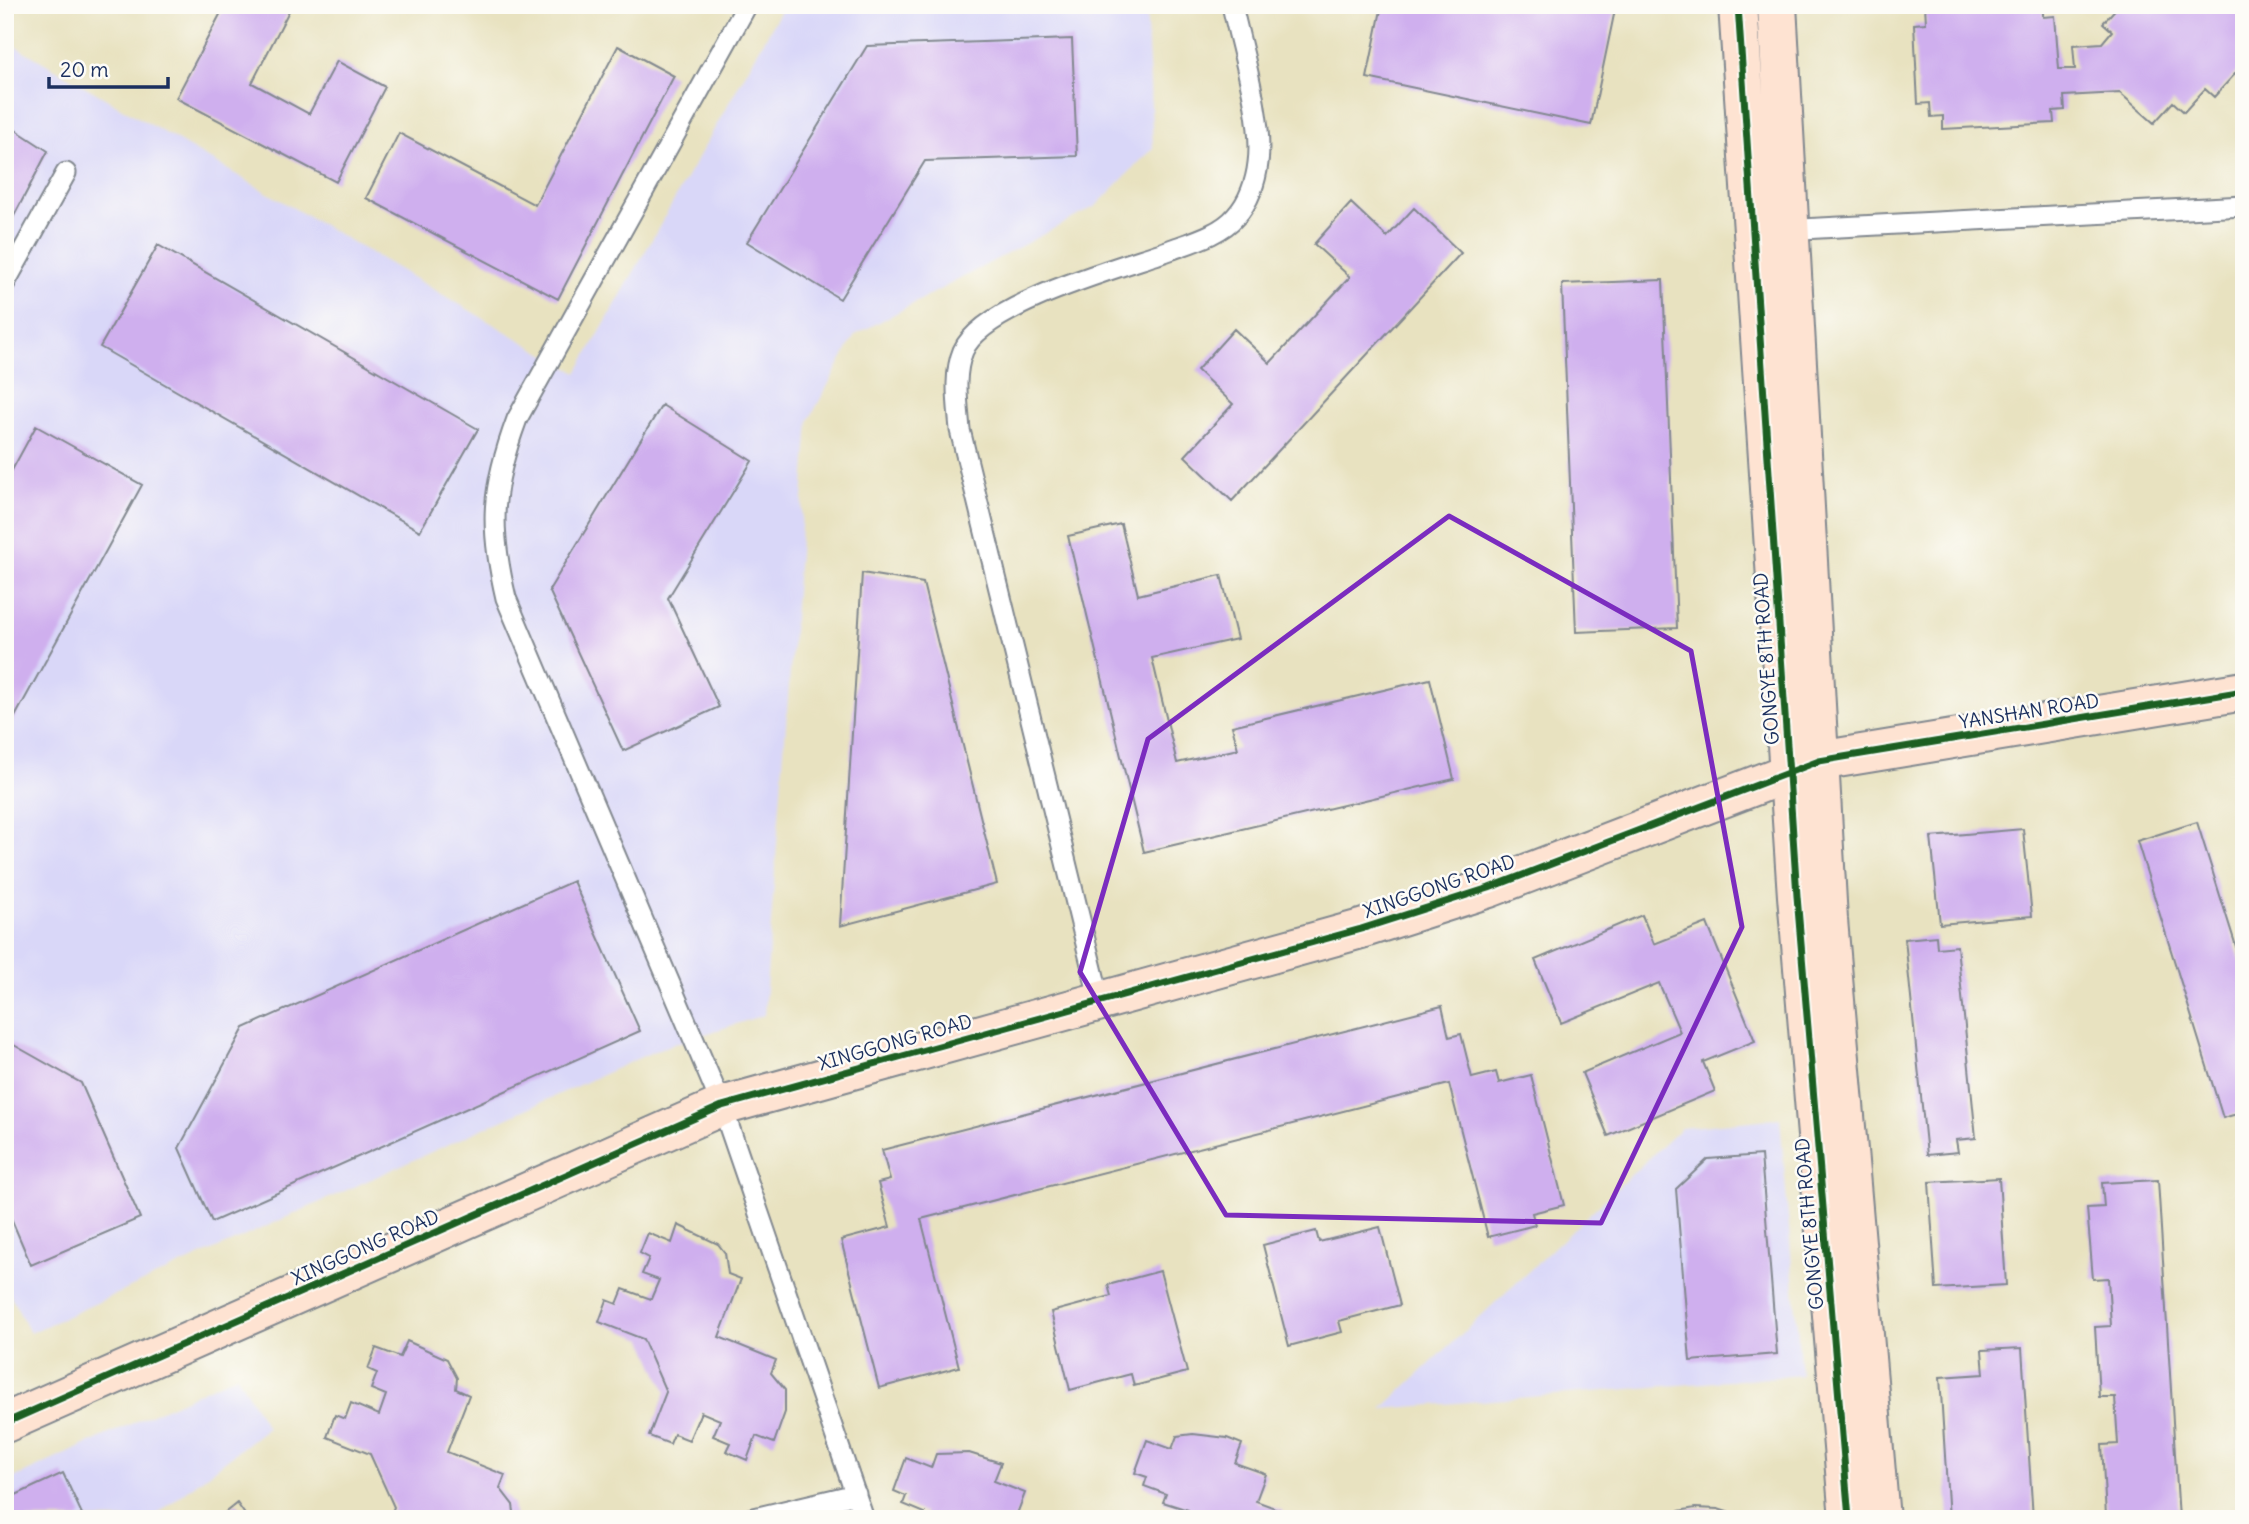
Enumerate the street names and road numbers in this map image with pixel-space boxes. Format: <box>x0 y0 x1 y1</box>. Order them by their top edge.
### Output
street label: GONGYE 8TH ROAD <box>1748 572 1784 746</box>
street label: YANSHAN ROAD <box>1957 688 2101 734</box>
street label: XINGGONG ROAD <box>1360 849 1518 923</box>
street label: XINGGONG ROAD <box>815 1009 975 1075</box>
street label: GONGYE 8TH ROAD <box>1790 1137 1828 1311</box>
street label: XINGGONG ROAD <box>287 1204 443 1290</box>

